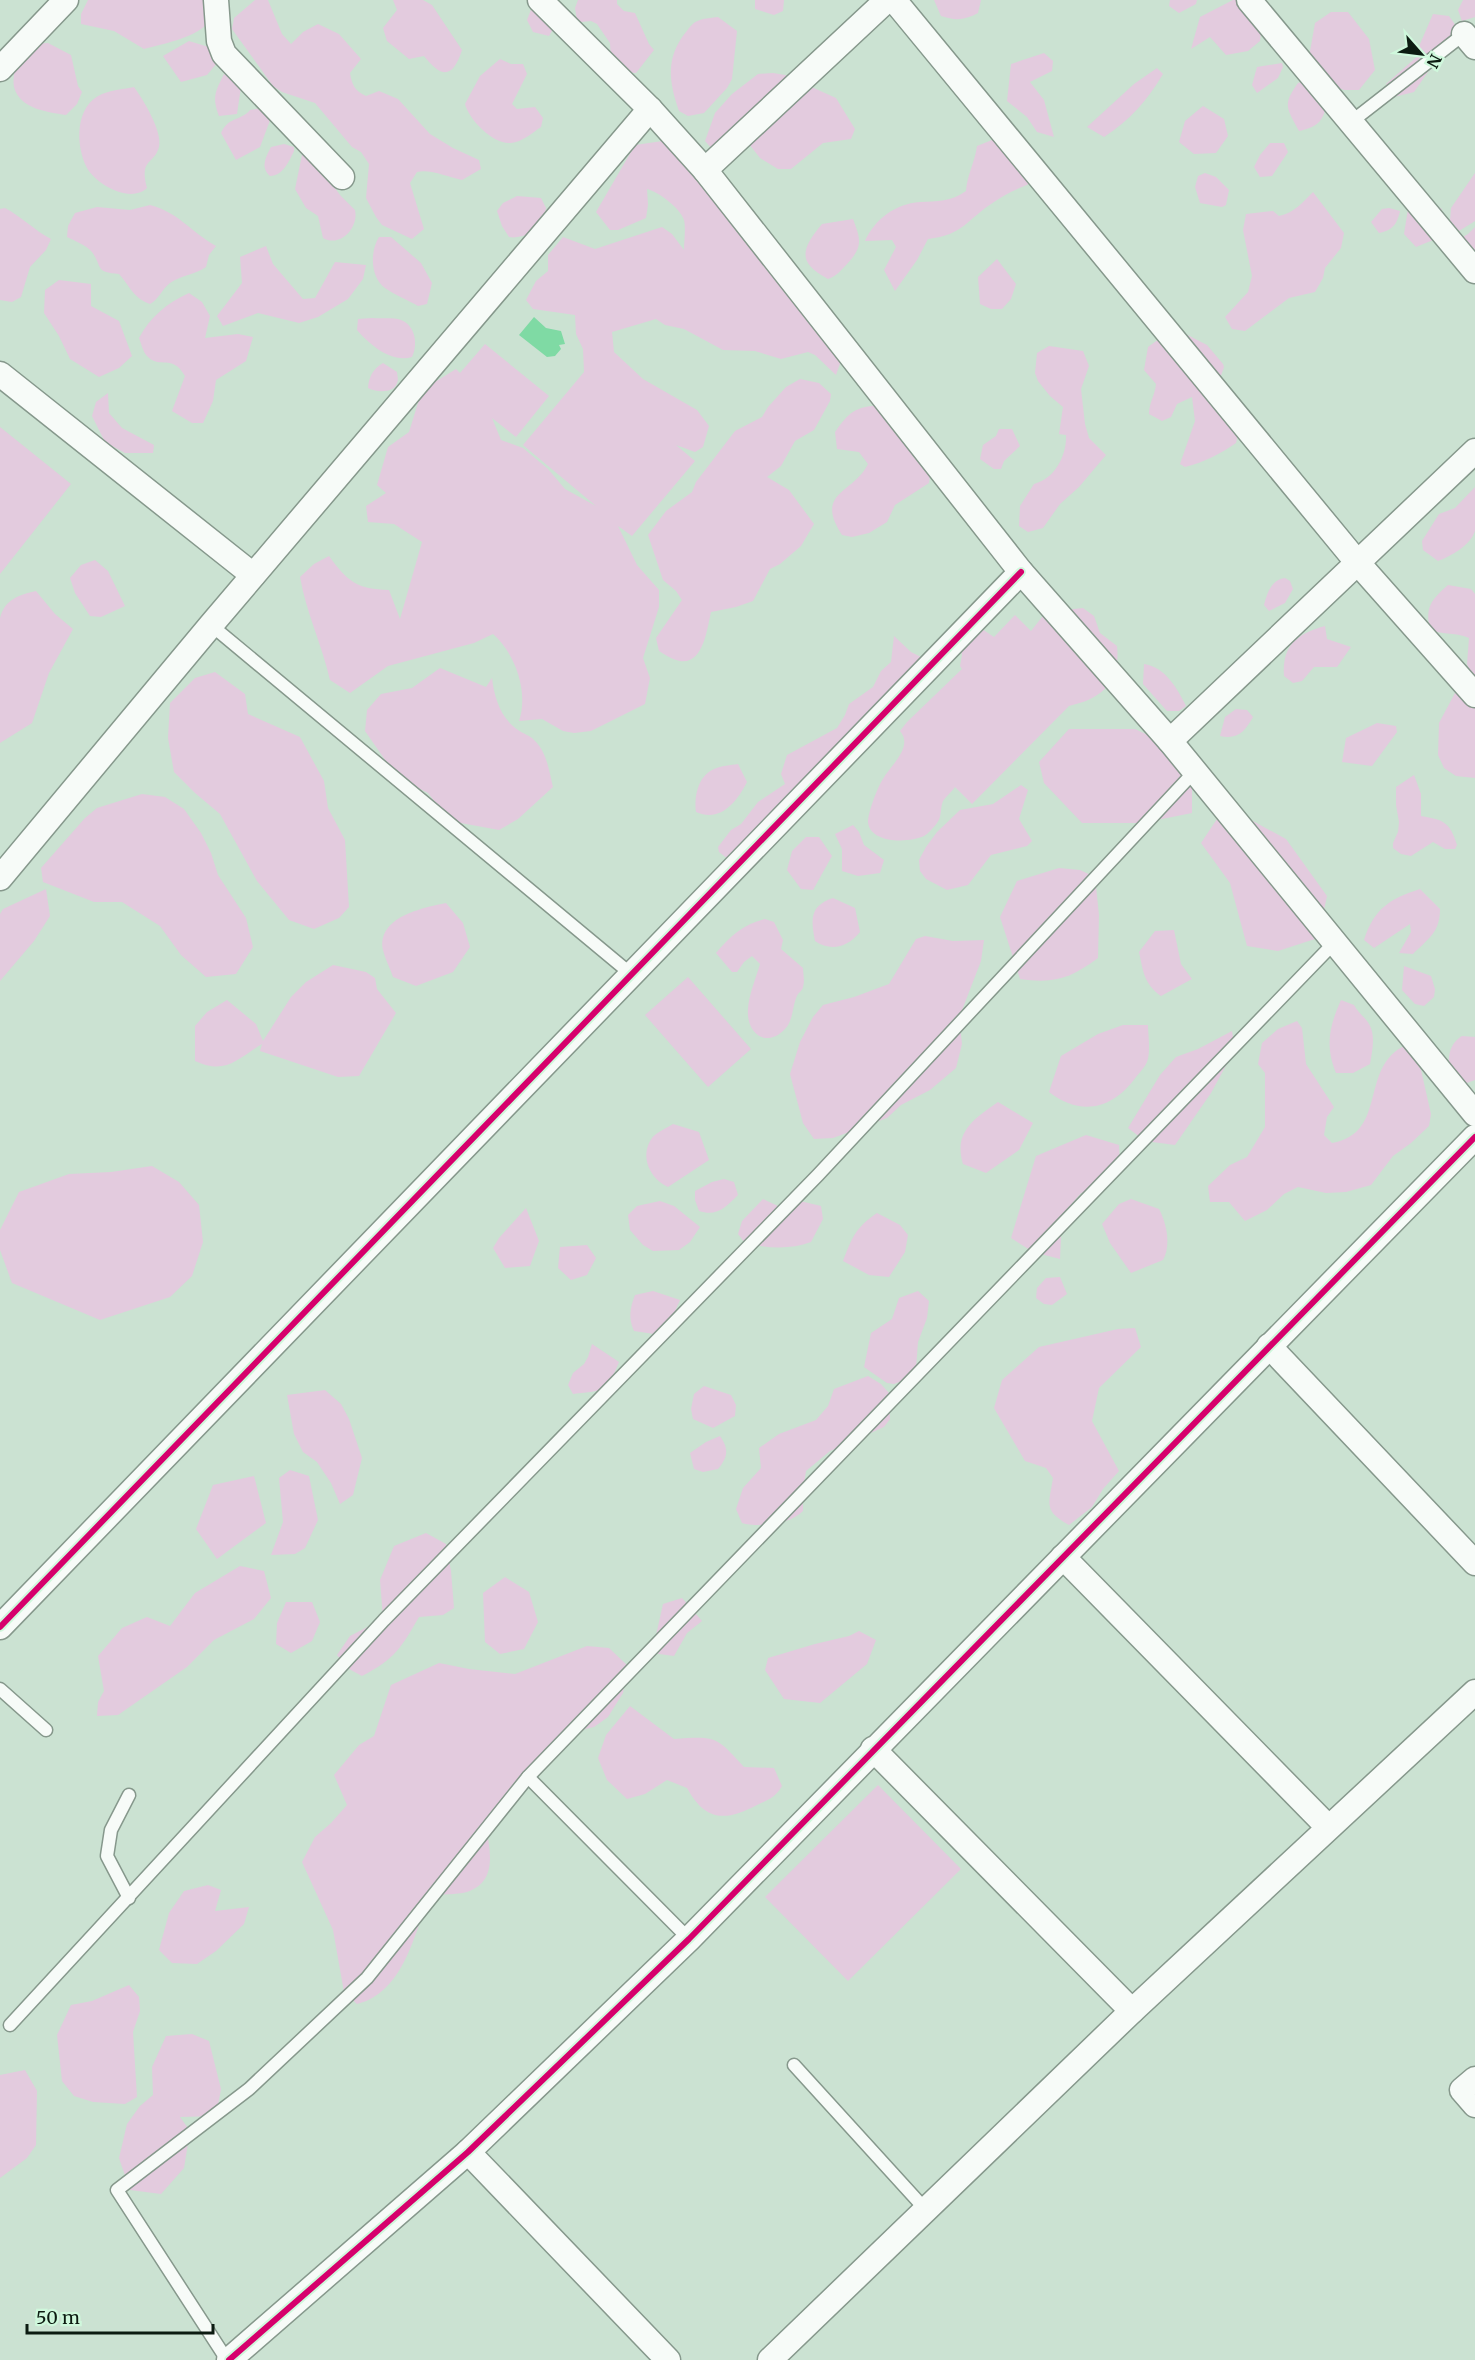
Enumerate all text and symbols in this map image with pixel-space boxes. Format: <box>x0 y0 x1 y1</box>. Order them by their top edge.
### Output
north arrow <box>1391 24 1451 84</box>
text: N <box>1422 51 1446 72</box>
scale bar <box>27 2297 213 2335</box>
text: 50 m <box>36 2306 80 2329</box>

